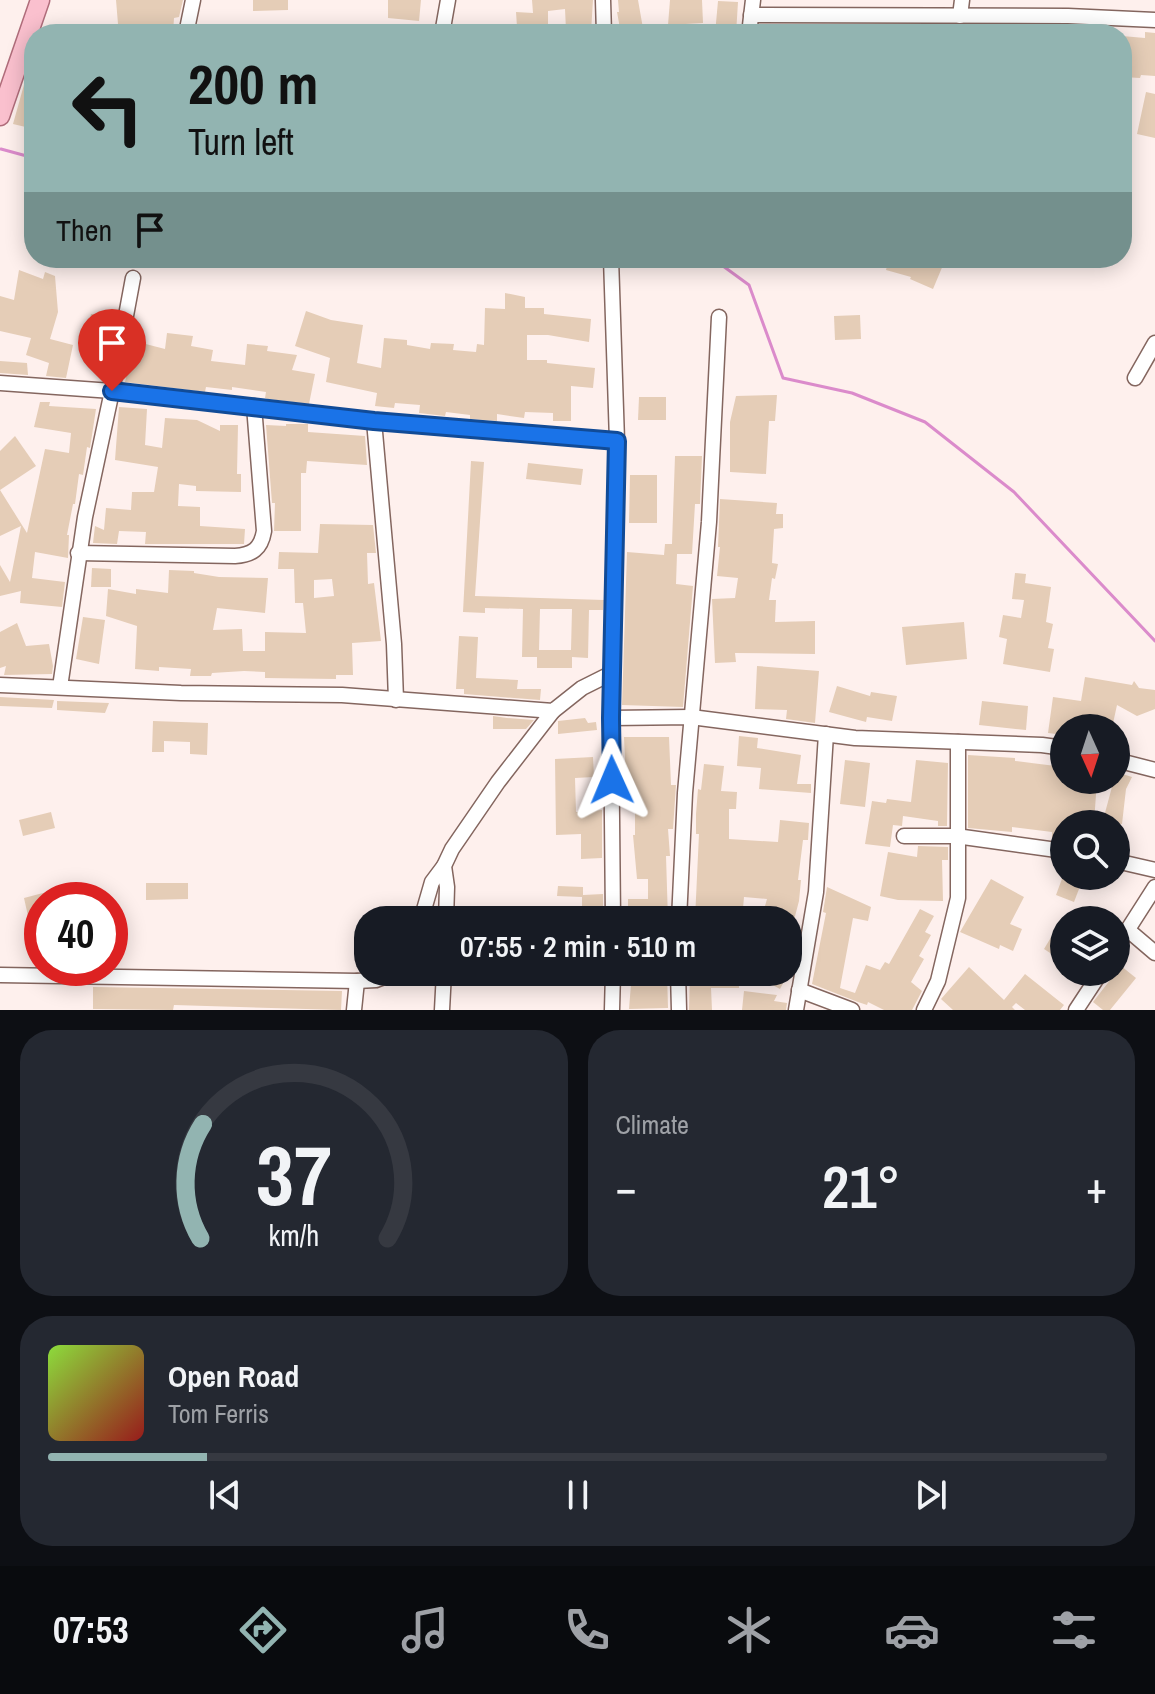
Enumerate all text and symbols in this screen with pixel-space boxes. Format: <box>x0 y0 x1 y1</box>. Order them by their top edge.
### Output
text: 200 m <box>188 46 318 121</box>
icon: left <box>56 56 160 160</box>
text: Turn left <box>188 118 294 166</box>
icon: arrive <box>128 208 172 252</box>
text: Then <box>56 210 112 250</box>
pin <box>78 309 146 391</box>
icon: arrive <box>90 321 134 365</box>
north arrow <box>1050 714 1130 794</box>
map controls <box>1050 714 1130 986</box>
position arrow <box>570 738 654 822</box>
button: search <box>1050 810 1130 890</box>
speed limit sign: 40 <box>24 882 128 986</box>
button: layers <box>1050 906 1130 986</box>
text: 07:55 · 2 min · 510 m <box>460 926 696 966</box>
text: Climate <box>616 1107 689 1142</box>
text: 37 <box>256 1119 332 1231</box>
text: 21° <box>822 1146 901 1227</box>
text: − <box>616 1157 637 1217</box>
text: + <box>1086 1157 1107 1217</box>
text: km/h <box>268 1216 319 1255</box>
text: Open Road <box>168 1356 299 1396</box>
text: Tom Ferris <box>168 1396 269 1431</box>
icon: previous <box>203 1473 247 1517</box>
icon: pause <box>556 1473 600 1517</box>
icon: next <box>909 1473 953 1517</box>
icon: directions <box>235 1602 291 1658</box>
icon: music <box>397 1602 453 1658</box>
icon: phone <box>559 1602 615 1658</box>
icon: climate <box>721 1602 777 1658</box>
icon: car <box>884 1602 940 1658</box>
icon: filters <box>1046 1602 1102 1658</box>
text: 07:53 <box>53 1606 129 1654</box>

